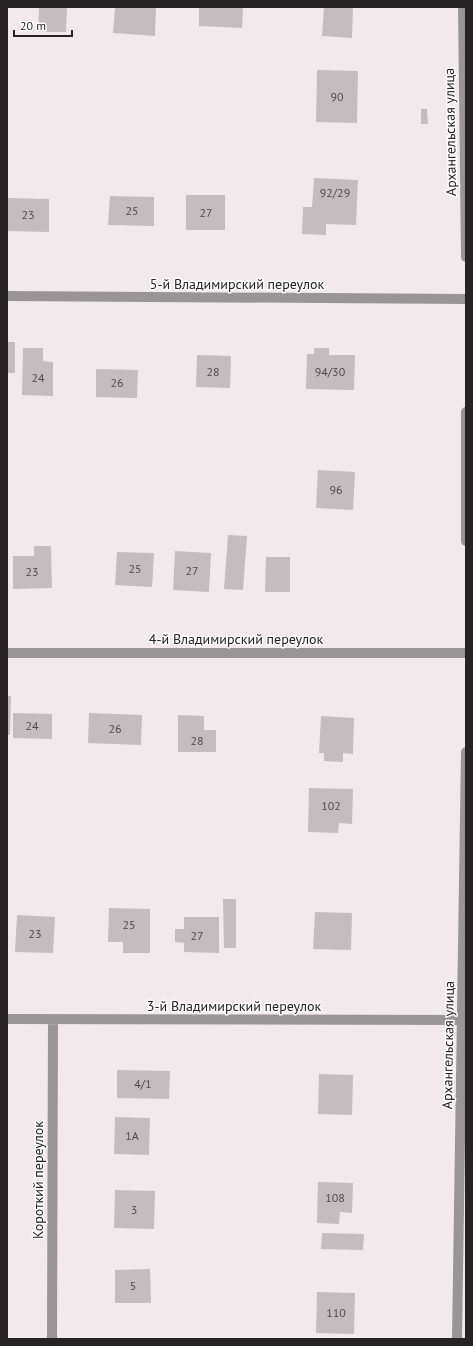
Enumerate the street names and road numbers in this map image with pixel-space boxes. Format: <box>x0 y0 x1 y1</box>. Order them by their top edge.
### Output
street label: Архангельская улица <box>440 68 460 196</box>
street label: 5-й Владимирский переулок <box>150 275 324 293</box>
street label: 4-й Владимирский переулок <box>149 630 323 648</box>
street label: Архангельская улица <box>438 981 458 1109</box>
street label: 3-й Владимирский переулок <box>147 997 321 1015</box>
street label: Короткий переулок <box>29 1121 47 1239</box>

